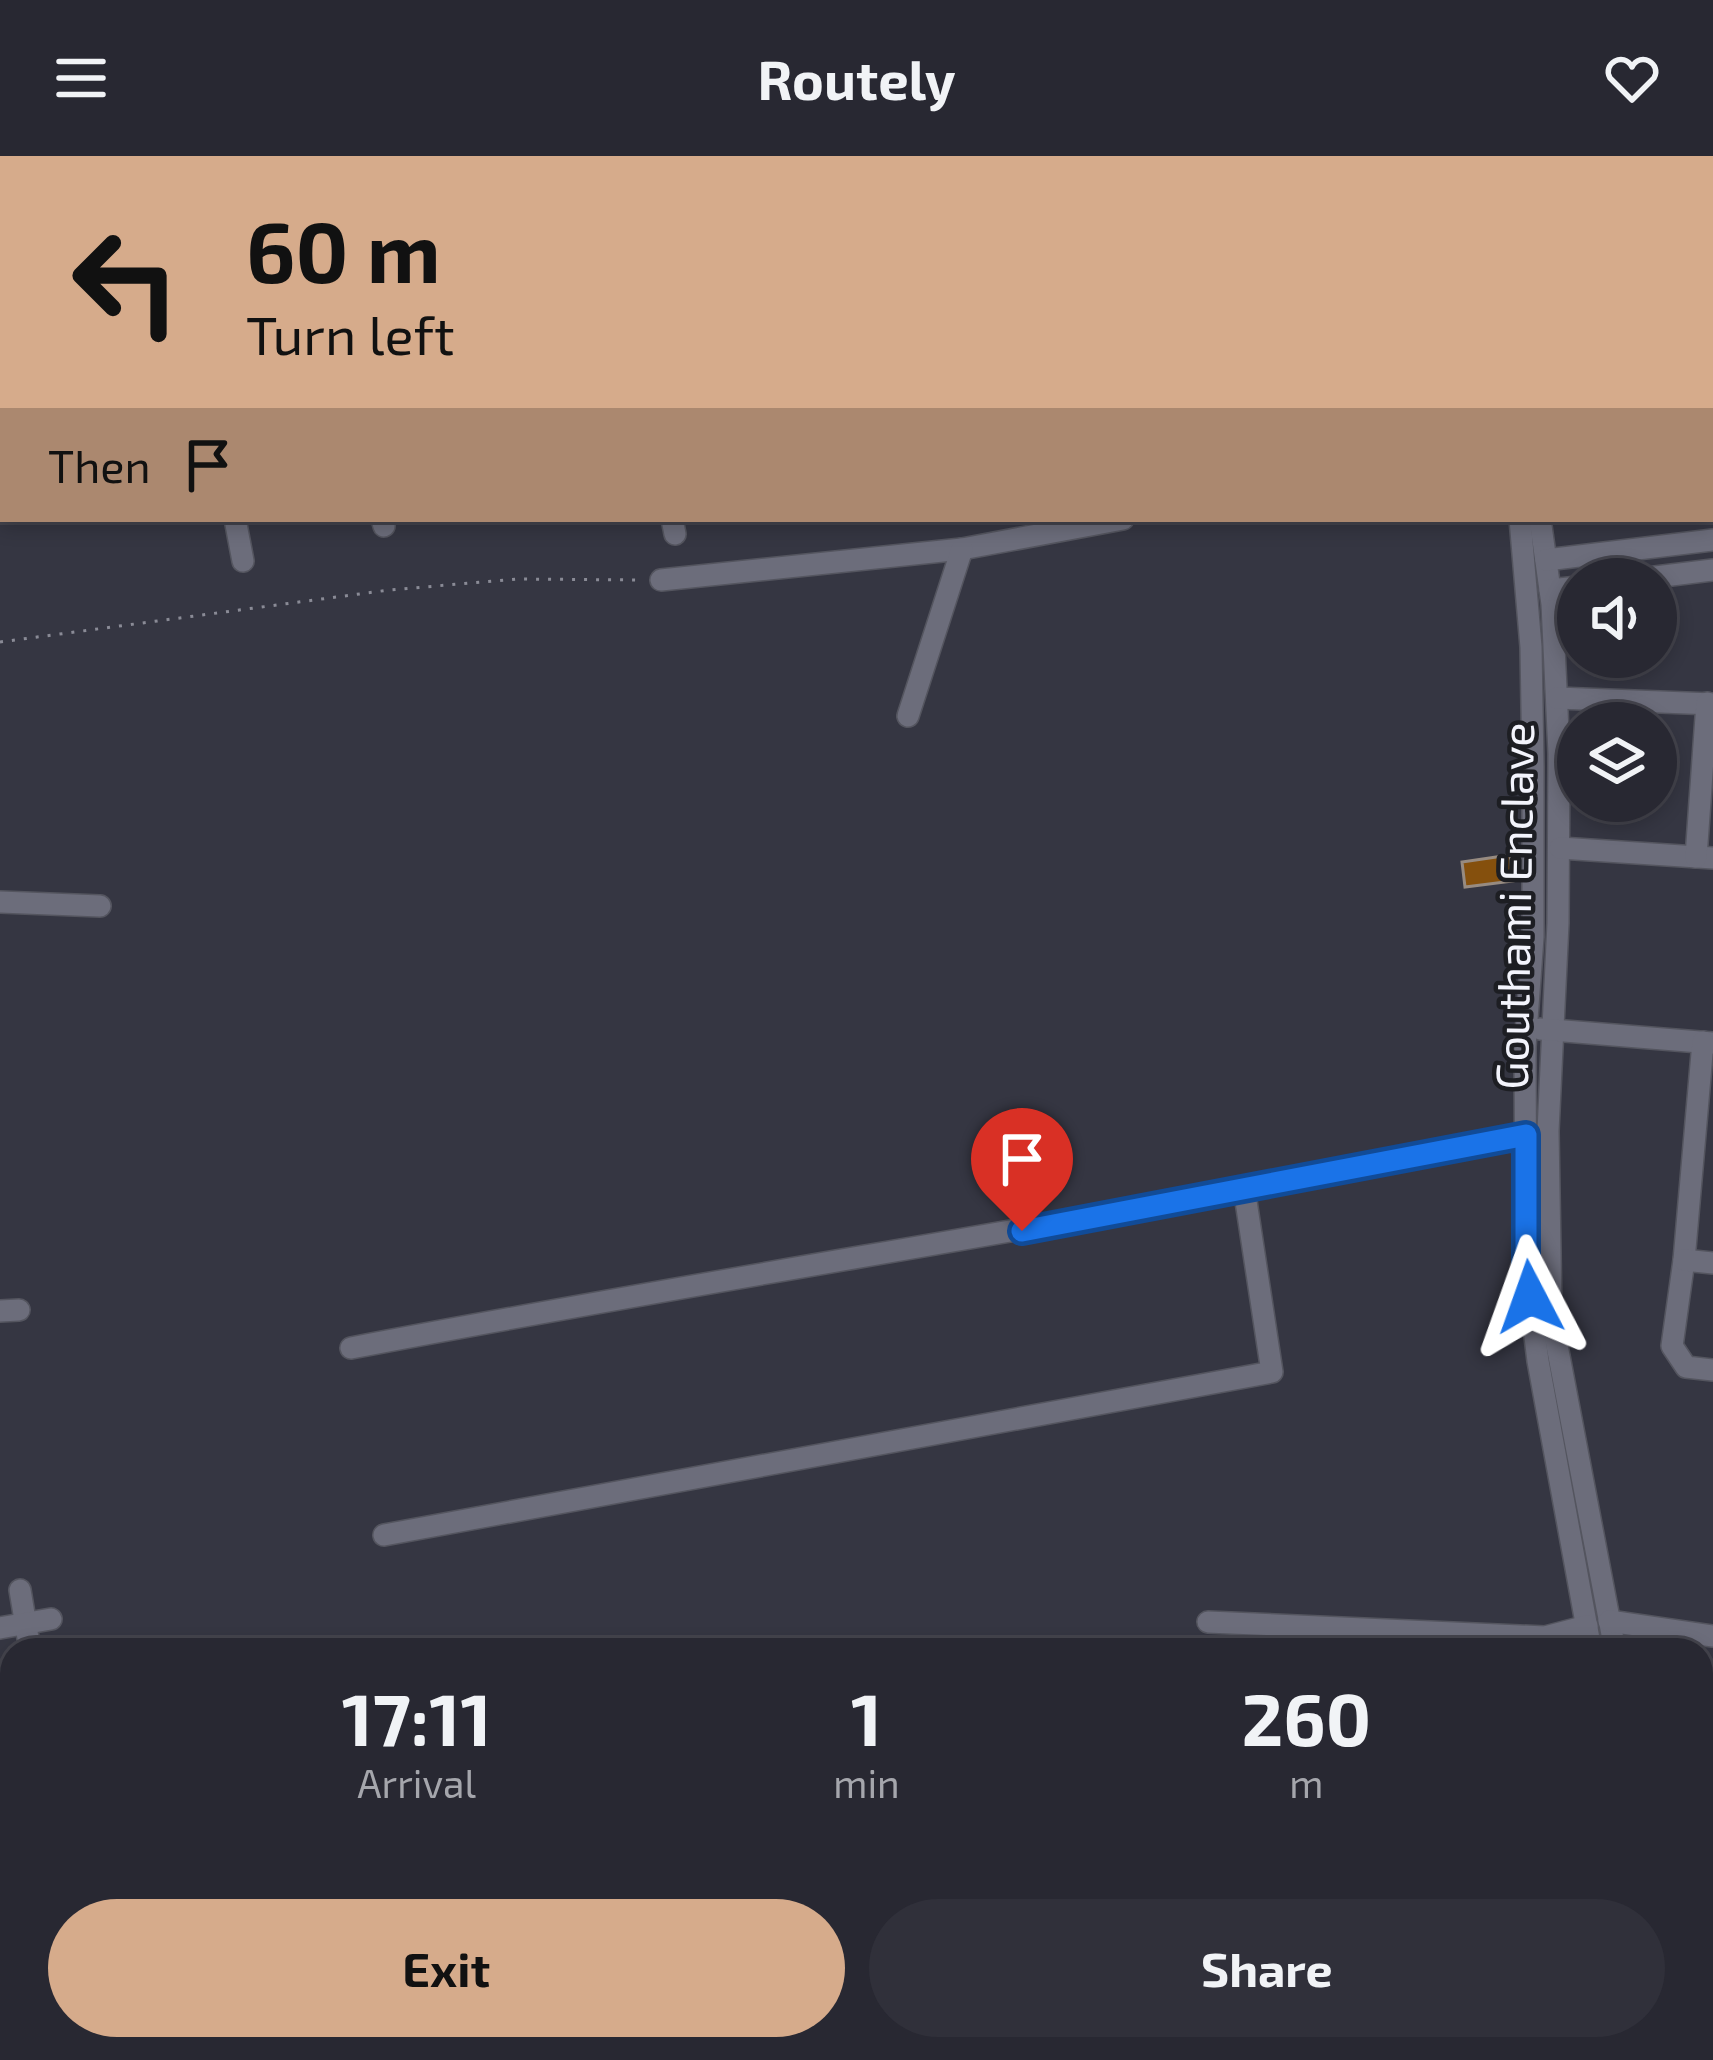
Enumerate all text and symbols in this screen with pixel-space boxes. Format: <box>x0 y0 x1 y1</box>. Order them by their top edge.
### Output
icon: menu <box>48 45 114 111</box>
icon: heart <box>1599 45 1665 111</box>
text: Routely <box>757 46 956 111</box>
text: 60 m <box>246 199 441 300</box>
icon: left <box>48 204 204 360</box>
text: Turn left <box>246 301 455 366</box>
icon: arrive <box>175 432 241 498</box>
text: Then <box>48 438 151 492</box>
map controls <box>1557 558 1677 822</box>
button: sound <box>1557 558 1677 678</box>
button: layers <box>1557 702 1677 822</box>
street label: Gouthami Enclave <box>1483 722 1543 1090</box>
pin <box>971 1108 1073 1231</box>
icon: arrive <box>989 1126 1055 1192</box>
position arrow <box>1467 1234 1593 1360</box>
text: 17:11 <box>342 1674 492 1760</box>
text: 1 <box>851 1674 882 1760</box>
text: 260 <box>1242 1674 1371 1760</box>
text: Arrival <box>357 1759 476 1806</box>
text: min <box>833 1759 900 1806</box>
text: m <box>1289 1759 1323 1806</box>
button: Exit <box>48 1899 845 2037</box>
button: Share <box>869 1899 1665 2037</box>

